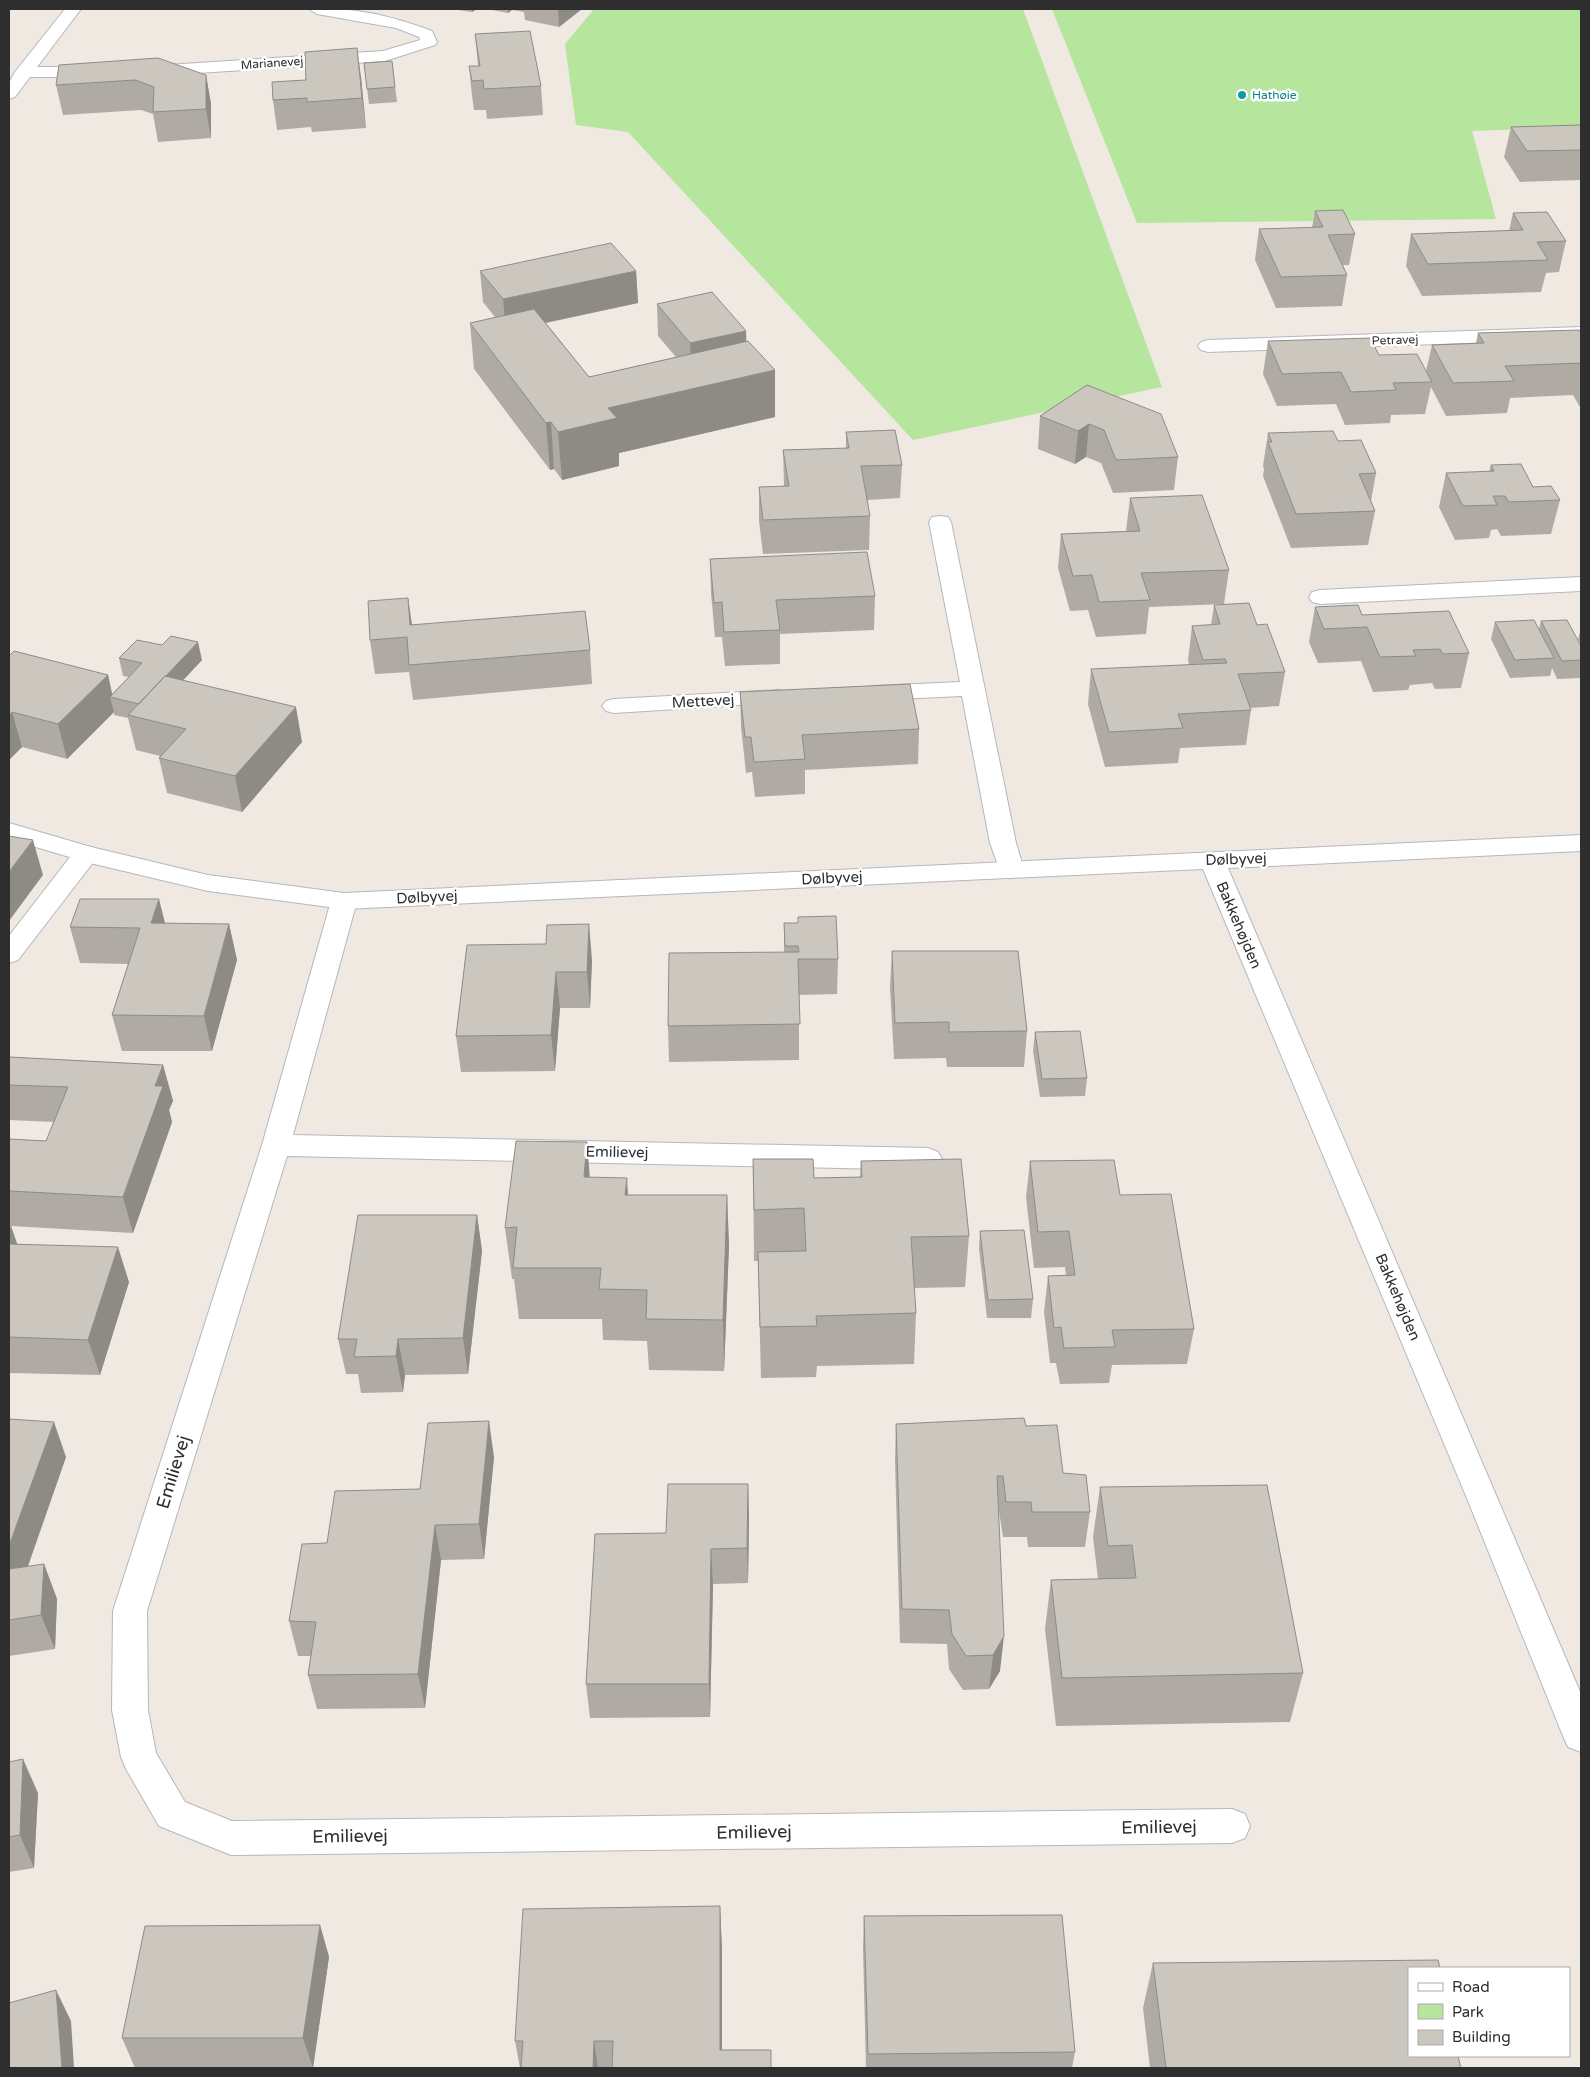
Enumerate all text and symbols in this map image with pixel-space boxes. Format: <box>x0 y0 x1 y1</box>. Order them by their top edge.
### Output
street label: Marianevej <box>240 54 304 72</box>
place label: Hathøie <box>1252 88 1297 102</box>
marker: Hathøie <box>1236 89 1248 101</box>
street label: Petravej <box>1371 332 1419 348</box>
street label: Mettevej <box>671 690 735 712</box>
street label: Dølbyvej <box>1205 849 1267 869</box>
street label: Dølbyvej <box>801 867 863 889</box>
street label: Bakkehøjden <box>1213 879 1265 971</box>
street label: Dølbyvej <box>396 886 458 908</box>
street label: Emilievej <box>585 1142 649 1162</box>
street label: Bakkehøjden <box>1372 1251 1424 1343</box>
street label: Emilievej <box>151 1433 195 1511</box>
street label: Emilievej <box>1121 1815 1197 1839</box>
street label: Emilievej <box>716 1820 792 1844</box>
street label: Emilievej <box>312 1824 388 1848</box>
legend <box>1408 1967 1570 2057</box>
text: Road <box>1452 1978 1490 1996</box>
text: Park <box>1452 2003 1484 2021</box>
text: Building <box>1452 2028 1511 2046</box>

